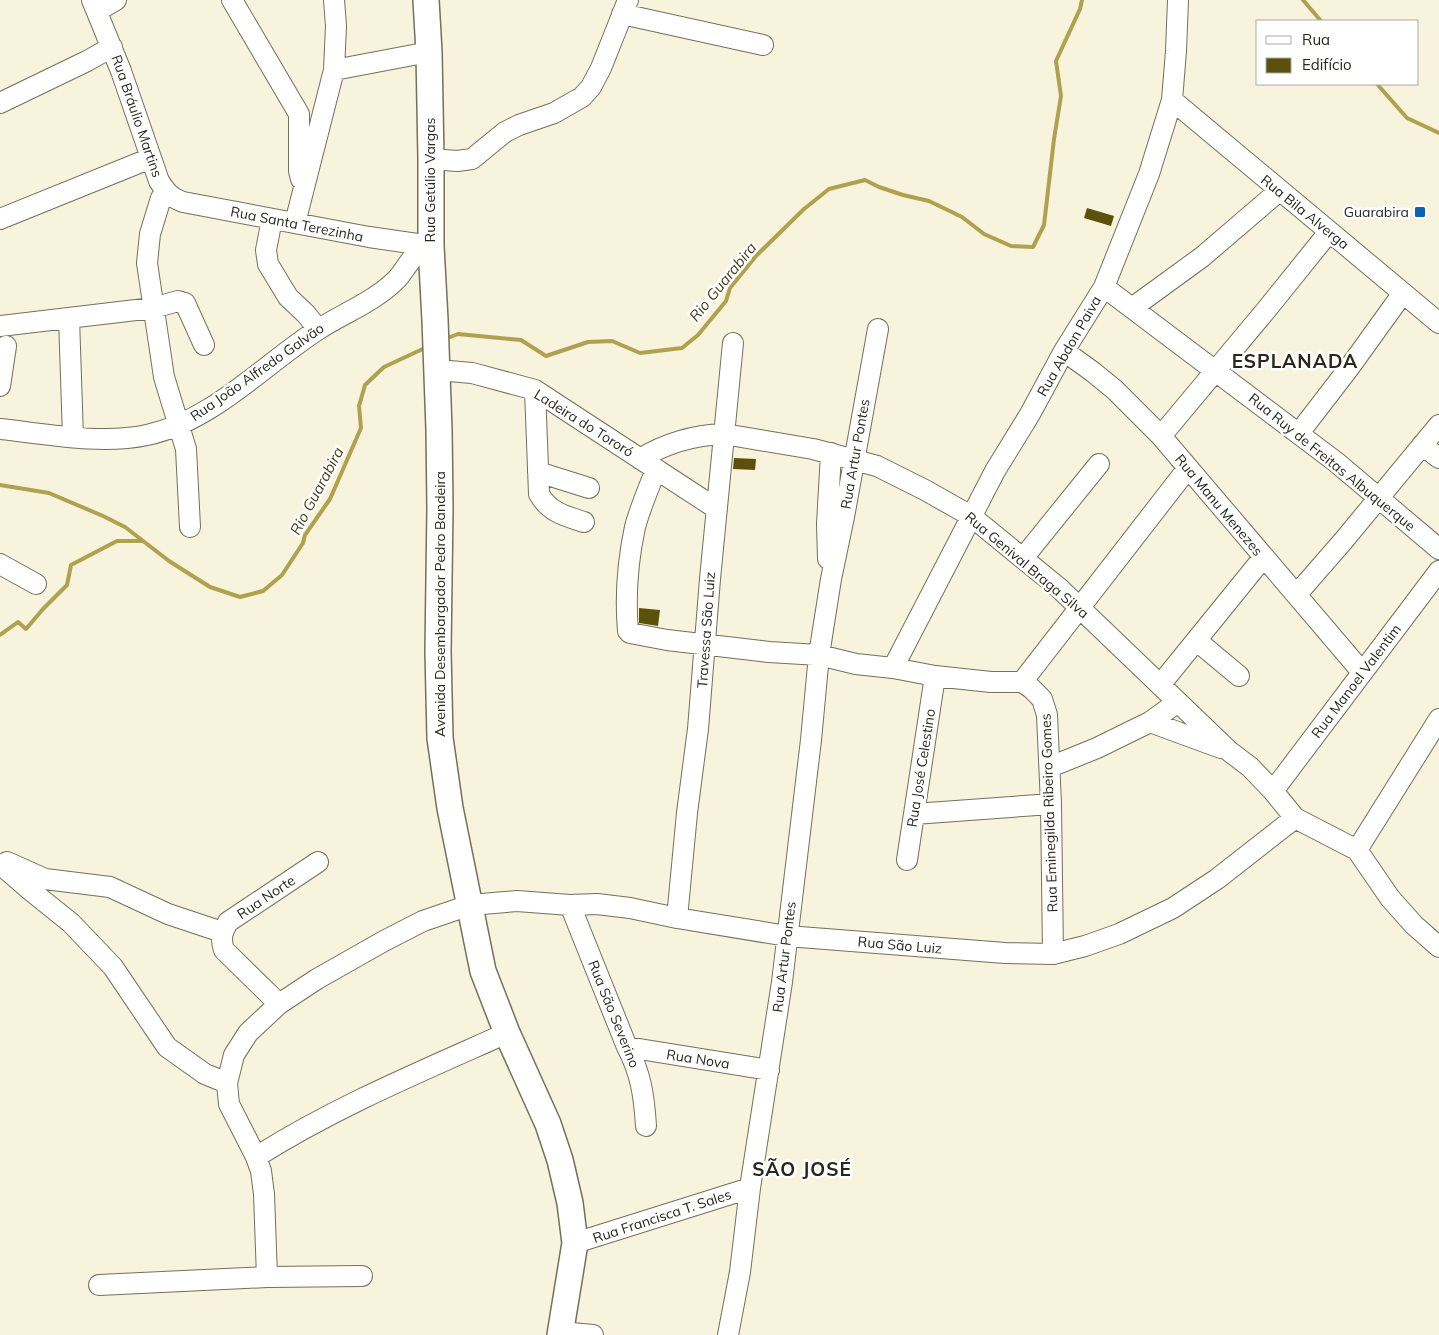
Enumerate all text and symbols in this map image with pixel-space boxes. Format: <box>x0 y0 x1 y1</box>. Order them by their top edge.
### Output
legend <box>1256 20 1419 85</box>
text: Rua <box>1302 30 1330 49</box>
street label: Rua Bráulio Martins <box>108 52 166 180</box>
text: Edifício <box>1302 55 1352 74</box>
street label: Rua Getúlio Vargas <box>421 117 439 243</box>
street label: Rua Bila Alverga <box>1257 171 1353 253</box>
street label: Rua Santa Terezinha <box>229 202 365 246</box>
place label: Guarabira <box>1344 203 1409 221</box>
marker: Guarabira <box>1413 205 1427 219</box>
water label: Rio Guarabira <box>685 238 760 325</box>
street label: Rua Abdon Paiva <box>1033 293 1105 399</box>
street label: Rua João Alfredo Galvão <box>187 319 327 425</box>
district label: ESPLANADA <box>1232 349 1358 373</box>
street label: Ladeira do Tororó <box>531 385 637 461</box>
street label: Rua Ruy de Freitas Albuquerque <box>1245 389 1419 535</box>
street label: Rua Artur Pontes <box>836 397 874 511</box>
water label: Rio Guarabira <box>286 444 348 538</box>
street label: Rua Manu Menezes <box>1171 450 1267 560</box>
street label: Avenida Desembargador Pedro Bandeira <box>431 471 449 737</box>
street label: Rua Genival Braga Silva <box>961 508 1093 622</box>
street label: Travessa São Luiz <box>693 571 719 689</box>
street label: Rua Manoel Valentim <box>1307 620 1405 742</box>
street label: Rua José Celestino <box>903 708 939 828</box>
street label: Rua Eminegilda Ribeiro Gomes <box>1037 713 1061 913</box>
street label: Rua Norte <box>234 871 298 923</box>
street label: Rua Artur Pontes <box>768 900 800 1014</box>
street label: Rua São Luiz <box>857 932 943 958</box>
street label: Rua São Severino <box>584 958 644 1070</box>
street label: Rua Nova <box>665 1045 731 1073</box>
district label: SÃO JOSÉ <box>752 1157 852 1181</box>
street label: Rua Francisca T. Sales <box>590 1185 734 1247</box>

